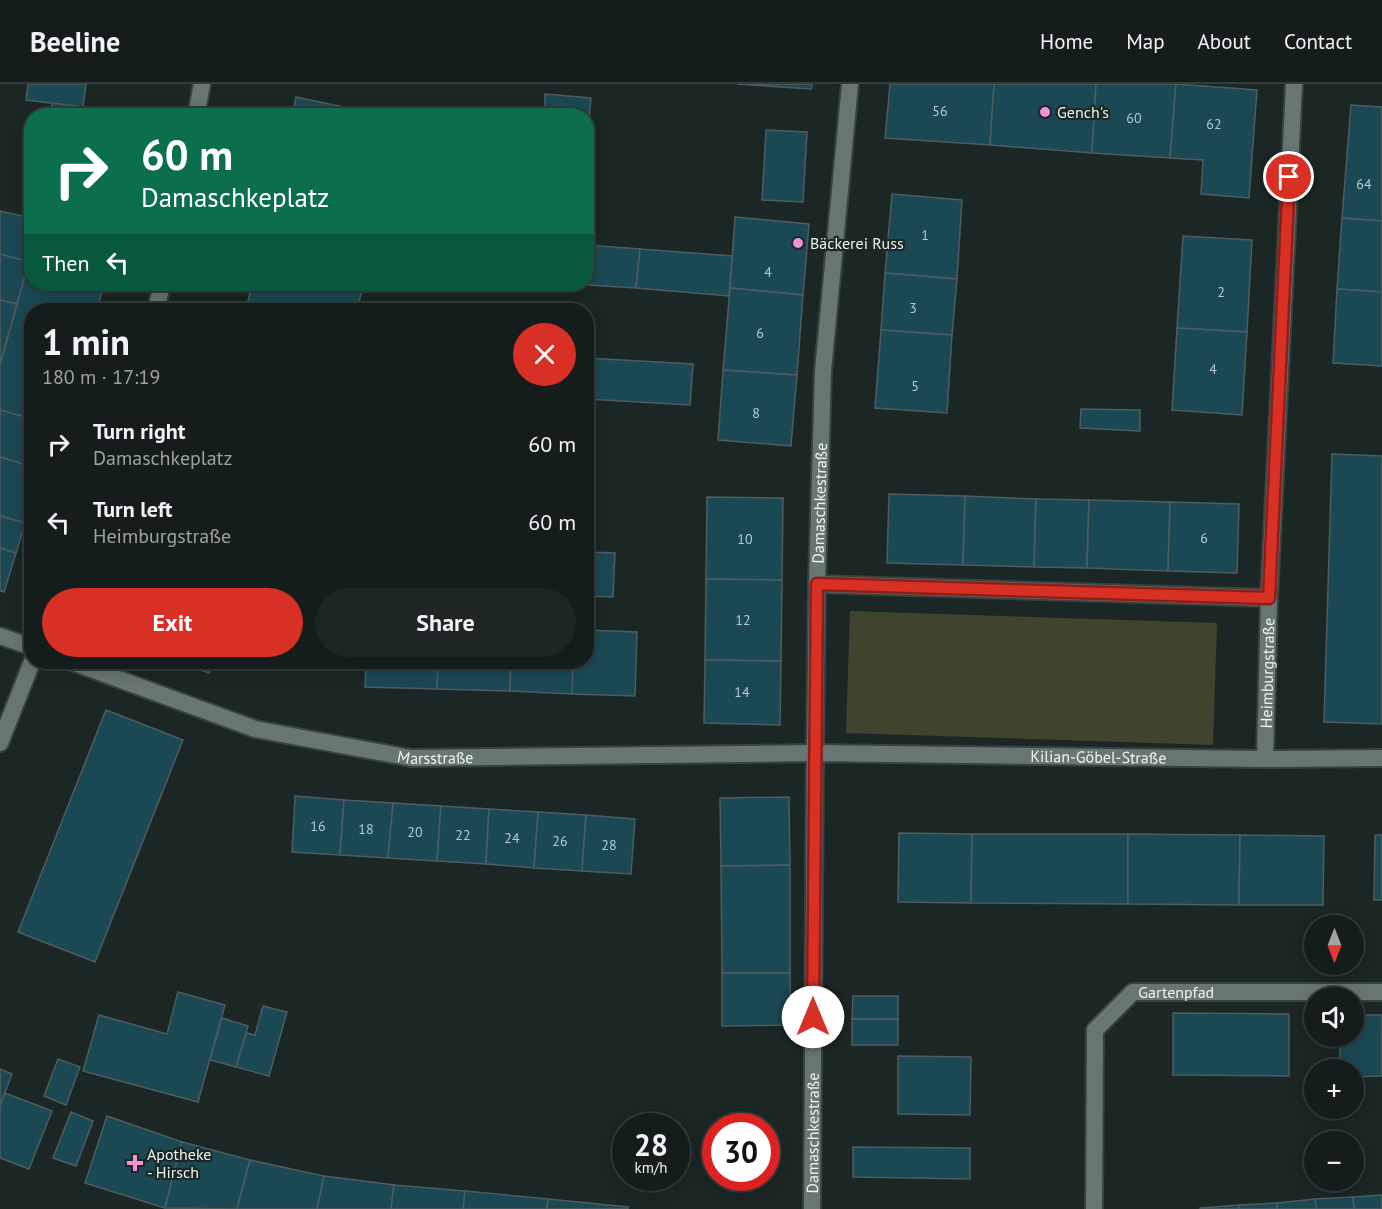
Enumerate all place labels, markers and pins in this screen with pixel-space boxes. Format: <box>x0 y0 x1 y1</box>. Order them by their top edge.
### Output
place label: Gench's <box>1057 102 1109 122</box>
marker: Gench's <box>1038 105 1052 119</box>
pin <box>1263 151 1314 202</box>
place label: Bäckerei Russ <box>810 233 904 253</box>
marker: Bäckerei Russ <box>791 236 805 250</box>
place label: Apotheke - Hirsch <box>147 1144 212 1182</box>
marker: Apotheke - Hirsch <box>128 1156 142 1170</box>

